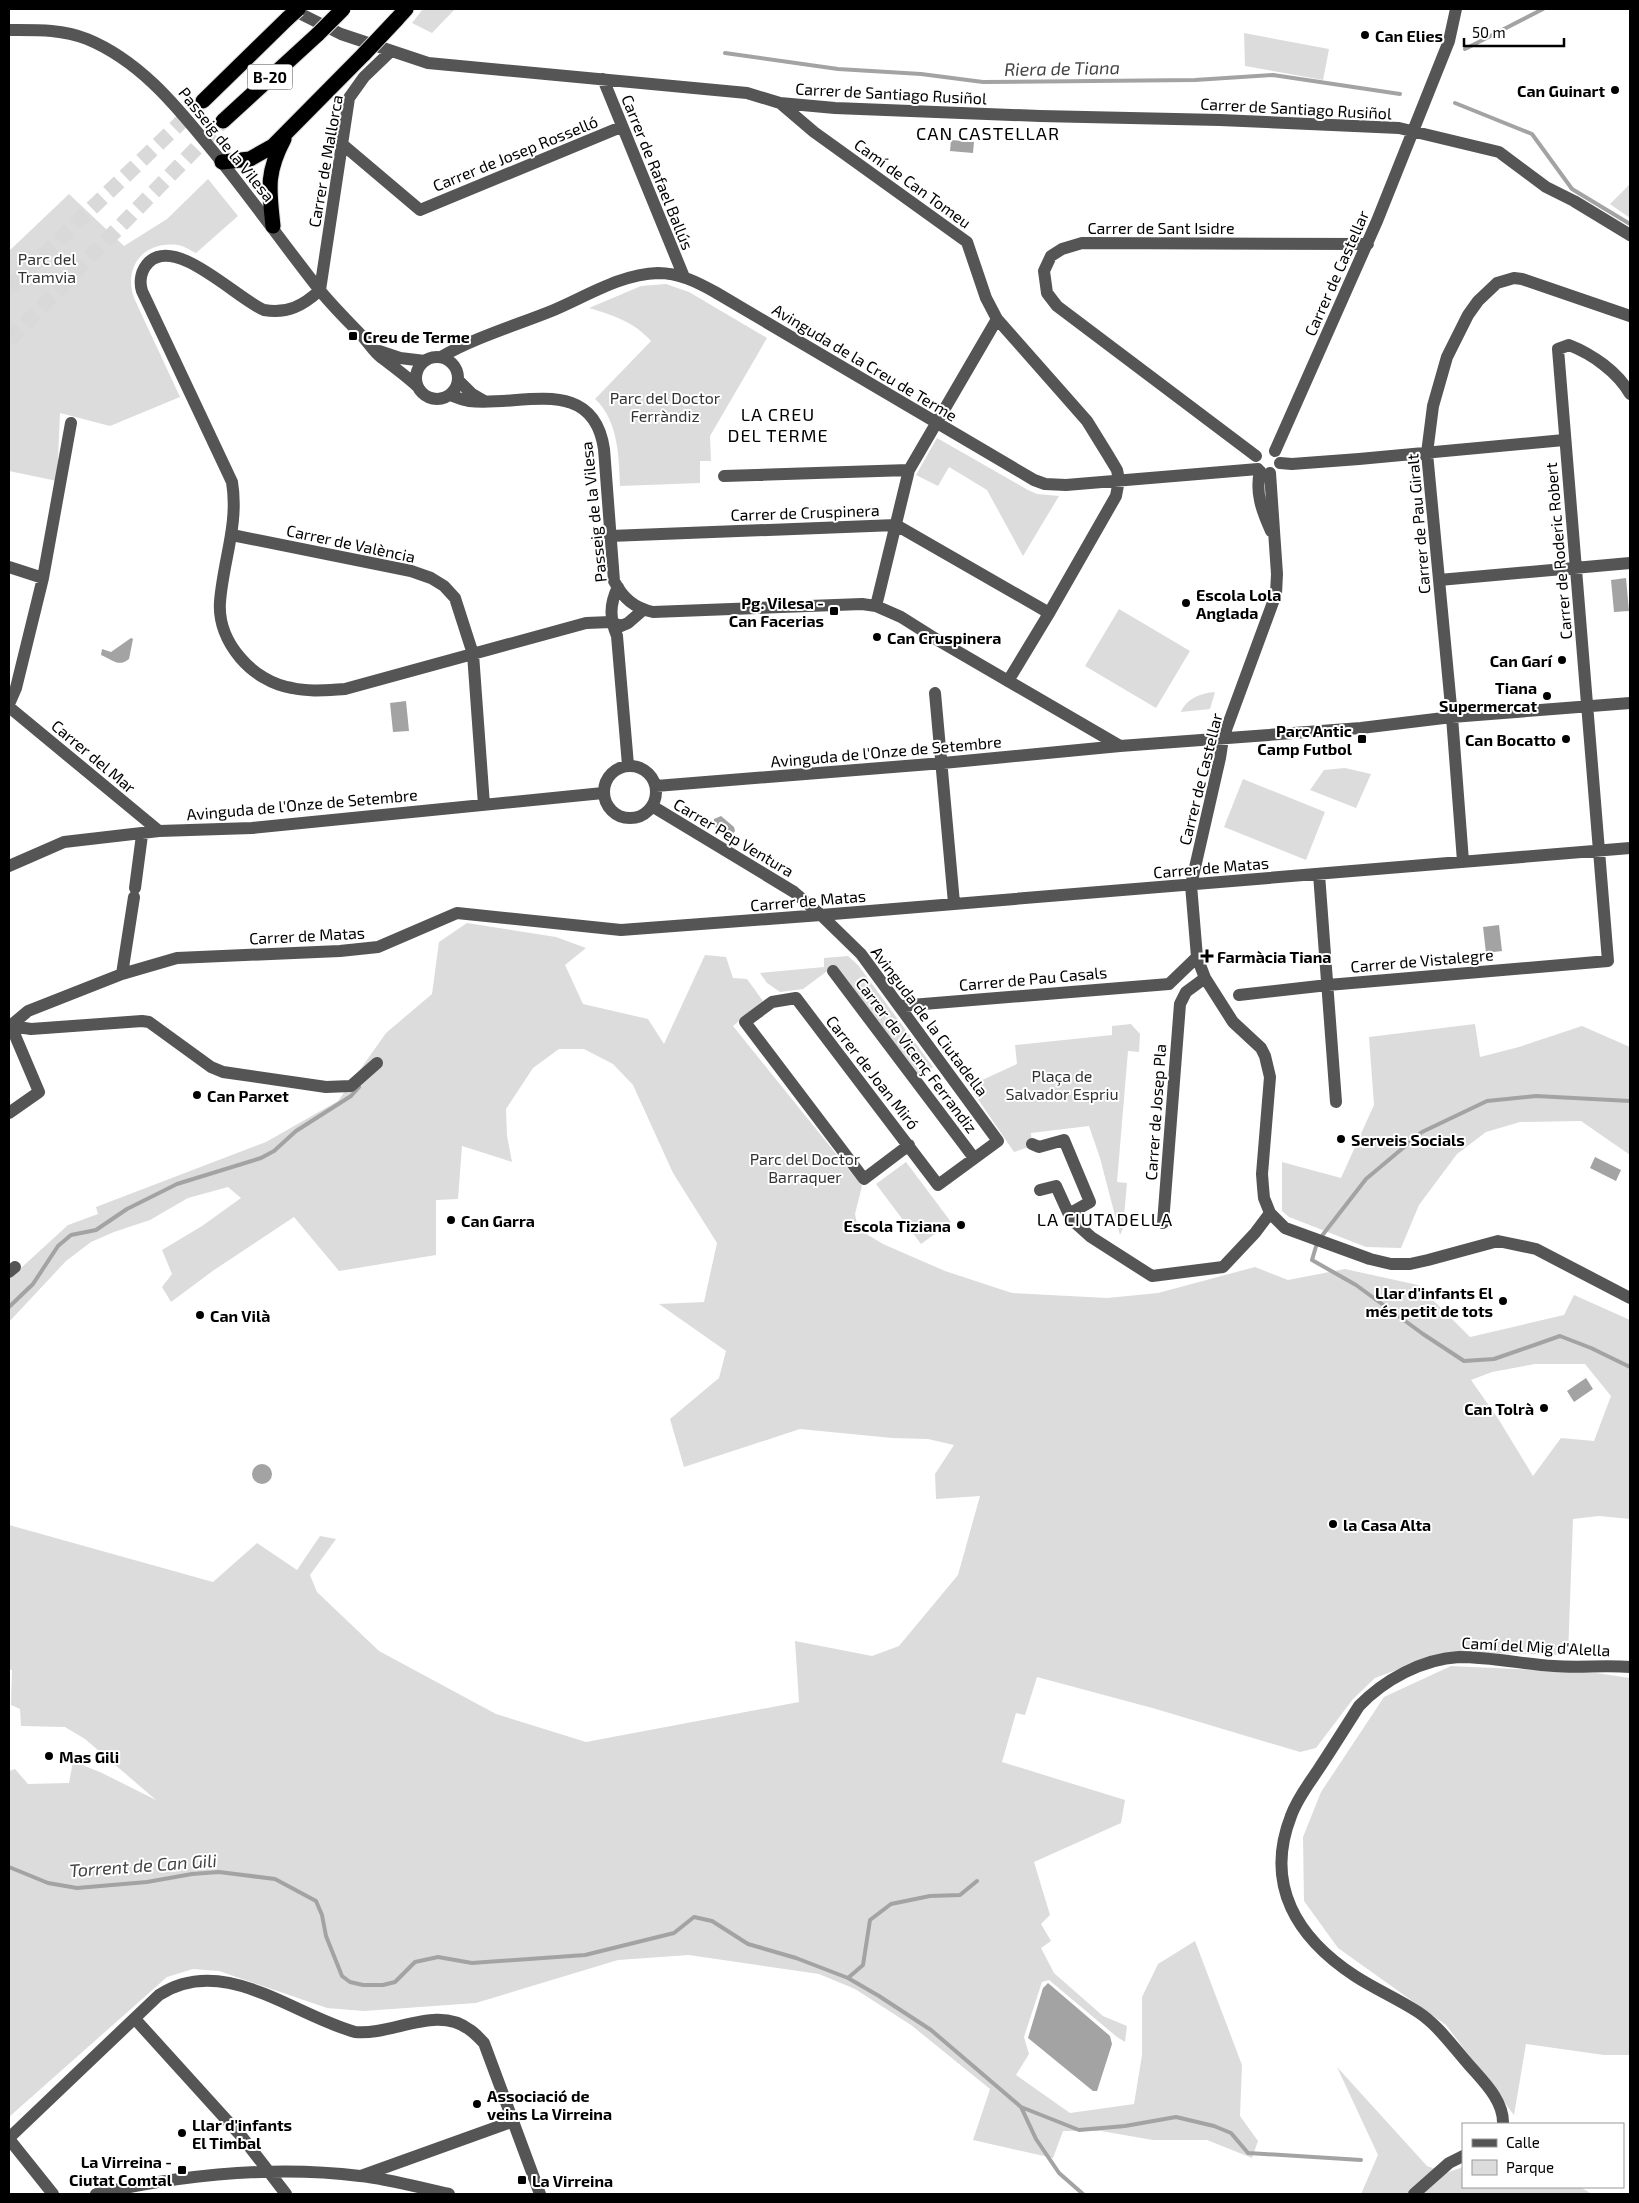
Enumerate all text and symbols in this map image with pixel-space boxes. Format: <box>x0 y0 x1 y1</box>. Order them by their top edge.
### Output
scale bar <box>1464 15 1564 47</box>
text: 50 m <box>1472 23 1506 41</box>
place label: Can Elies <box>1375 26 1443 45</box>
marker: Can Elies <box>1359 29 1371 41</box>
water label: Riera de Tiana <box>1004 56 1120 80</box>
road number: B-20 <box>248 64 292 90</box>
street label: Carrer de Santiago Rusiñol <box>795 78 987 108</box>
place label: Can Guinart <box>1517 81 1605 100</box>
street label: Passeig de la Vilesa <box>175 83 279 205</box>
marker: Can Guinart <box>1609 84 1621 96</box>
street label: Carrer de Rafael Ballús <box>618 92 698 252</box>
street label: Carrer de Mallorca <box>304 93 346 229</box>
street label: Carrer de Santiago Rusiñol <box>1200 93 1392 123</box>
street label: Carrer de Josep Rosselló <box>430 111 600 195</box>
district label: CAN CASTELLAR <box>916 122 1060 144</box>
street label: Camí de Can Tomeu <box>851 134 975 232</box>
street label: Carrer de Castellar <box>1300 207 1372 339</box>
street label: Carrer de Sant Isidre <box>1087 218 1235 237</box>
park label: Parc del Tramvia <box>18 249 76 286</box>
street label: Avinguda de la Creu de Terme <box>769 299 961 425</box>
place label: Creu de Terme <box>363 327 470 346</box>
marker: Creu de Terme <box>347 330 359 342</box>
park label: Parc del Doctor Ferràndiz <box>610 388 721 425</box>
district label: LA CREU DEL TERME <box>728 403 829 446</box>
street label: Passeig de la Vilesa <box>576 441 610 583</box>
street label: Carrer de Pau Giralt <box>1402 453 1434 595</box>
street label: Carrer de Roderic Robert <box>1541 462 1575 640</box>
street label: Carrer de Cruspinera <box>730 500 880 524</box>
street label: Carrer de València <box>285 520 417 566</box>
place label: Escola Lola Anglada <box>1196 585 1281 622</box>
place label: Pg. Vilesa - Can Facerias <box>729 593 824 630</box>
marker: Escola Lola Anglada <box>1180 597 1192 609</box>
marker: Pg. Vilesa - Can Facerias <box>828 605 840 617</box>
place label: Can Cruspinera <box>887 628 1001 647</box>
marker: Can Cruspinera <box>871 631 883 643</box>
place label: Can Garí <box>1490 651 1554 670</box>
marker: Can Garí <box>1556 654 1568 666</box>
place label: Tiana Supermercat <box>1439 678 1537 715</box>
marker: Tiana Supermercat <box>1541 690 1553 702</box>
street label: Carrer de Castellar <box>1174 710 1226 847</box>
street label: Carrer del Mar <box>48 715 140 797</box>
place label: Parc Antic Camp Futbol <box>1257 721 1353 758</box>
place label: Can Bocatto <box>1465 730 1556 749</box>
street label: Avinguda de l'Onze de Setembre <box>770 731 1002 771</box>
marker: Parc Antic Camp Futbol <box>1356 733 1368 745</box>
marker: Can Bocatto <box>1560 733 1572 745</box>
street label: Avinguda de l'Onze de Setembre <box>186 784 418 824</box>
street label: Carrer Pep Ventura <box>671 794 797 880</box>
street label: Carrer de Matas <box>1152 852 1270 882</box>
street label: Carrer de Matas <box>749 885 867 915</box>
street label: Carrer de Matas <box>249 922 365 948</box>
street label: Avinguda de la Ciutadella <box>867 942 993 1100</box>
street label: Carrer de Vistalegre <box>1350 944 1494 976</box>
place label: Farmàcia Tiana <box>1217 947 1331 966</box>
marker: Farmàcia Tiana <box>1201 950 1213 962</box>
street label: Carrer de Pau Casals <box>958 962 1108 994</box>
street label: Carrer de Vicenç Ferrandiz <box>852 974 982 1137</box>
street label: Carrer de Joan Miró <box>823 1011 923 1133</box>
street label: Carrer de Josep Pla <box>1141 1043 1169 1181</box>
park label: Plaça de Salvador Espriu <box>1005 1066 1119 1103</box>
place label: Can Parxet <box>207 1086 289 1105</box>
marker: Can Parxet <box>191 1089 203 1101</box>
place label: Serveis Socials <box>1351 1130 1465 1149</box>
marker: Serveis Socials <box>1335 1133 1347 1145</box>
park label: Parc del Doctor Barraquer <box>750 1149 861 1186</box>
district label: LA CIUTADELLA <box>1037 1208 1173 1230</box>
place label: Can Garra <box>461 1211 535 1230</box>
marker: Can Garra <box>445 1214 457 1226</box>
place label: Escola Tiziana <box>844 1216 951 1235</box>
marker: Escola Tiziana <box>955 1219 967 1231</box>
place label: Llar d'infants El més petit de tots <box>1366 1283 1494 1320</box>
marker: Llar d'infants El més petit de tots <box>1497 1295 1509 1307</box>
place label: Can Vilà <box>210 1306 270 1325</box>
marker: Can Vilà <box>194 1309 206 1321</box>
place label: Can Tolrà <box>1464 1399 1534 1418</box>
marker: Can Tolrà <box>1538 1402 1550 1414</box>
place label: la Casa Alta <box>1343 1515 1431 1534</box>
marker: la Casa Alta <box>1327 1518 1339 1530</box>
street label: Camí del Mig d'Alella <box>1461 1633 1611 1659</box>
place label: Mas Gili <box>59 1747 119 1766</box>
marker: Mas Gili <box>43 1750 55 1762</box>
water label: Torrent de Can Gili <box>69 1849 218 1881</box>
place label: Associació de veins La Virreina <box>487 2086 612 2123</box>
marker: Associació de veins La Virreina <box>471 2098 483 2110</box>
place label: Llar d'infants El Timbal <box>192 2115 292 2152</box>
legend <box>1462 2123 1624 2188</box>
marker: Llar d'infants El Timbal <box>176 2127 188 2139</box>
text: Calle <box>1506 2133 1540 2151</box>
place label: La Virreina - Ciutat Comtal <box>69 2152 173 2189</box>
text: Parque <box>1506 2158 1554 2176</box>
marker: La Virreina - Ciutat Comtal <box>176 2164 188 2176</box>
place label: La Virreina <box>532 2171 613 2190</box>
marker: La Virreina <box>516 2174 528 2186</box>

